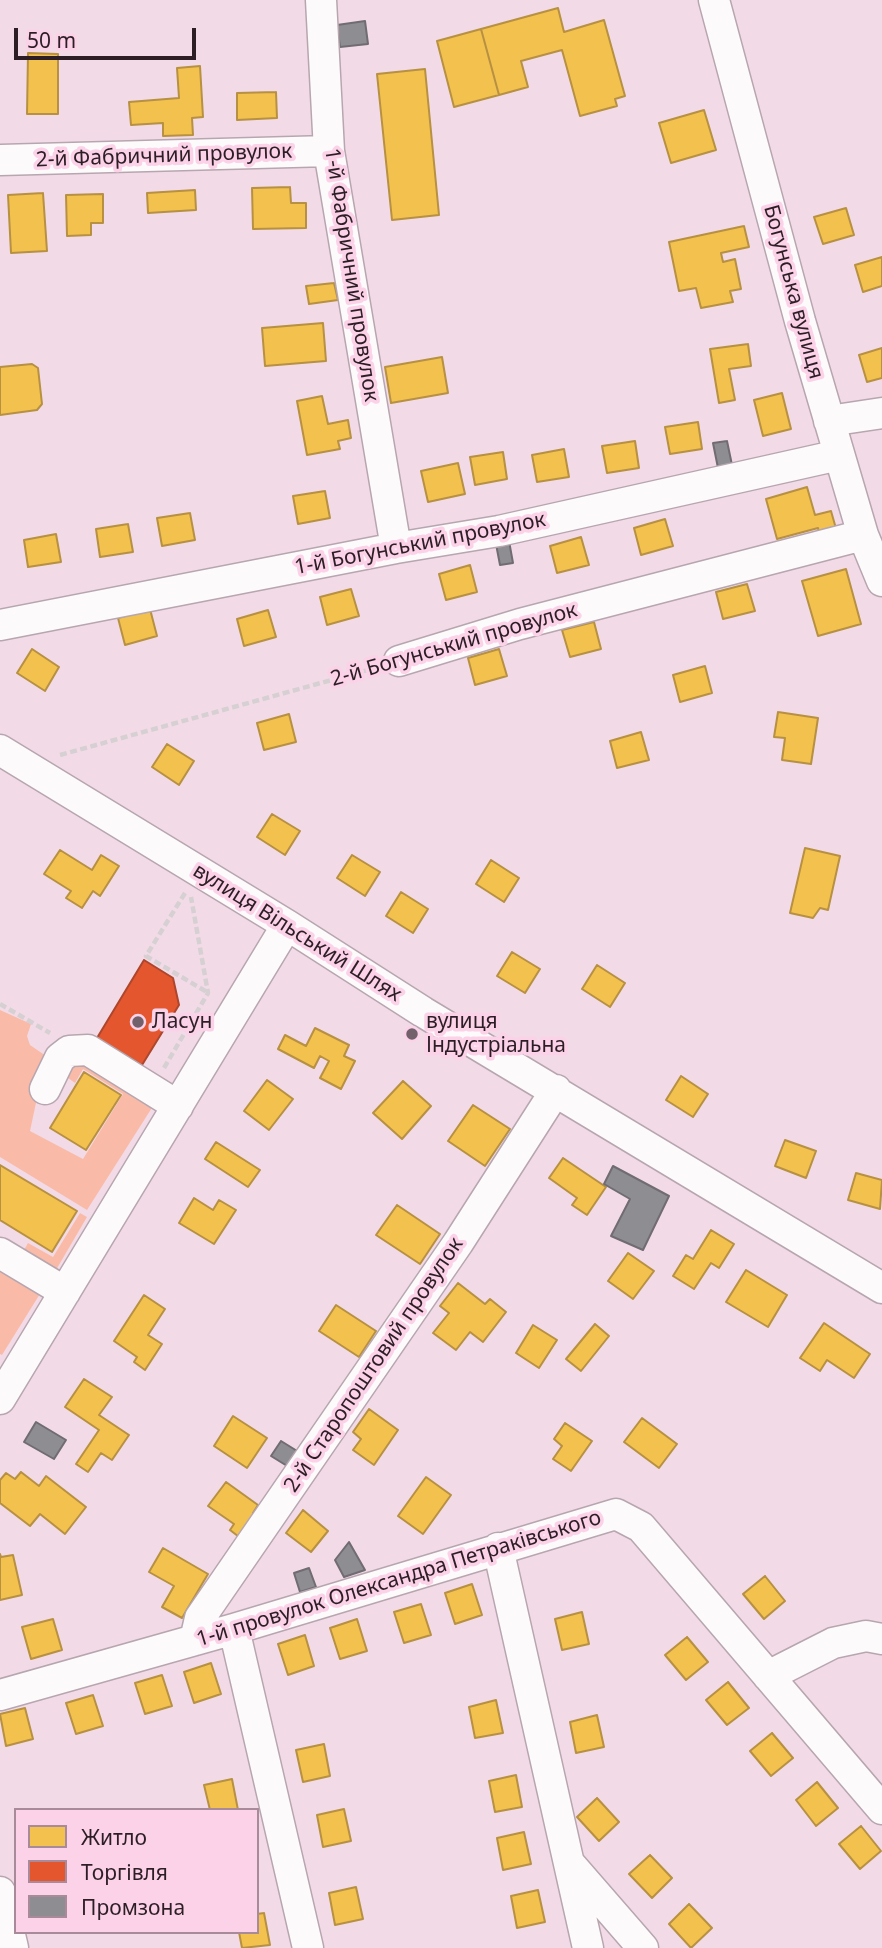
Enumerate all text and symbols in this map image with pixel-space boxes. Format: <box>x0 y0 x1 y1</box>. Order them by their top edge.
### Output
scale bar <box>18 14 200 58</box>
text: 50 m <box>27 26 76 54</box>
street label: 2-й Фабричний провулок <box>35 139 293 173</box>
street label: 1-й Фабричний провулок <box>318 146 384 404</box>
street label: Богунська вулиця <box>758 202 828 382</box>
street label: 1-й Богунський провулок <box>292 507 548 581</box>
street label: 2-й Богунський провулок <box>328 598 580 692</box>
street label: вулиця Вільський Шлях <box>188 858 406 1008</box>
place label: Ласун <box>152 1009 212 1035</box>
place label: вулиця Індустріальна <box>426 1009 566 1059</box>
marker: Ласун <box>130 1014 146 1030</box>
marker: вулиця Індустріальна <box>404 1026 420 1042</box>
street label: 2-й Старопоштовий провулок <box>279 1233 469 1497</box>
street label: 1-й провулок Олександра Петраківського <box>194 1505 604 1653</box>
legend <box>14 1808 259 1934</box>
text: Житло <box>81 1823 147 1851</box>
text: Торгівля <box>81 1858 168 1886</box>
text: Промзона <box>81 1893 185 1921</box>

